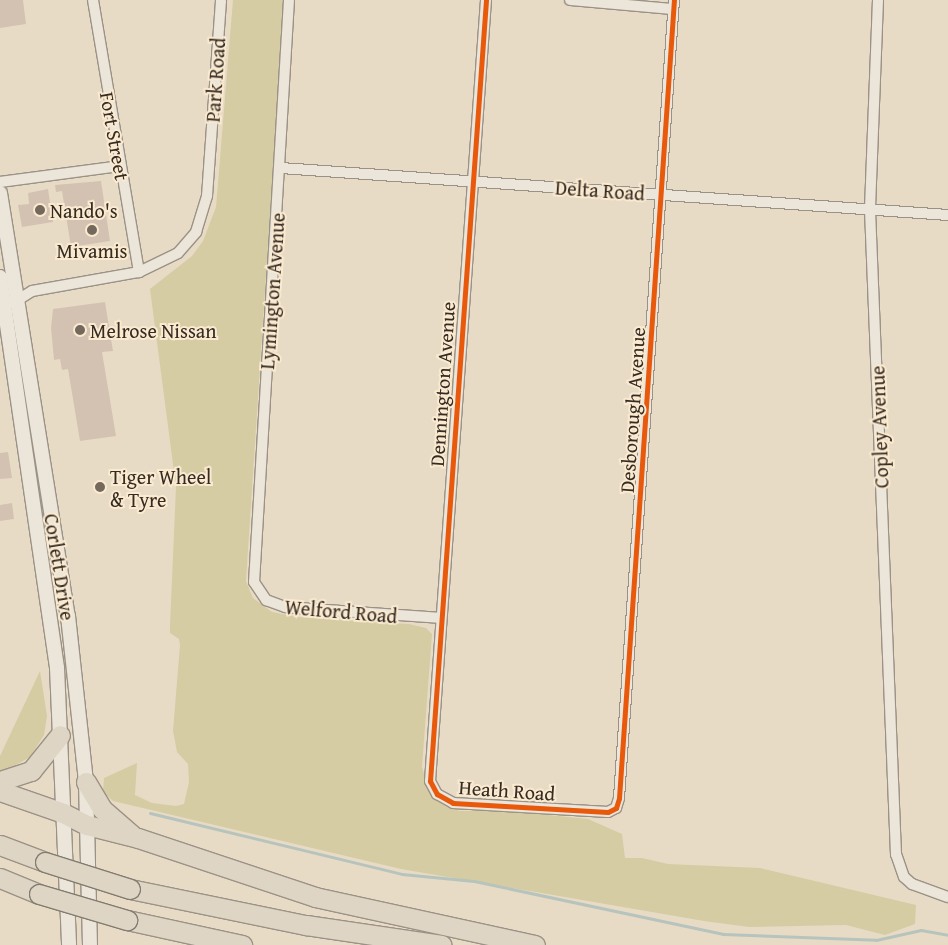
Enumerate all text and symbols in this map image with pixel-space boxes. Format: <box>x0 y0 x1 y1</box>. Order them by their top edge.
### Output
street label: Park Road <box>200 37 230 123</box>
street label: Fort Street <box>95 90 135 182</box>
street label: Delta Road <box>554 175 646 205</box>
place label: Nando's <box>50 198 118 222</box>
marker: Nando's <box>34 204 46 216</box>
street label: Lymington Avenue <box>255 212 289 370</box>
marker: Mivamis <box>86 224 98 236</box>
place label: Mivamis <box>57 238 127 262</box>
street label: Dennington Avenue <box>424 301 460 467</box>
place label: Melrose Nissan <box>90 318 217 342</box>
marker: Melrose Nissan <box>74 324 86 336</box>
street label: Desborough Avenue <box>614 326 650 494</box>
street label: Copley Avenue <box>865 365 893 489</box>
place label: Tiger Wheel & Tyre <box>110 464 211 511</box>
marker: Tiger Wheel & Tyre <box>94 481 106 493</box>
street label: Corlett Drive <box>40 512 80 622</box>
street label: Welford Road <box>284 594 398 628</box>
street label: Heath Road <box>458 775 556 805</box>

